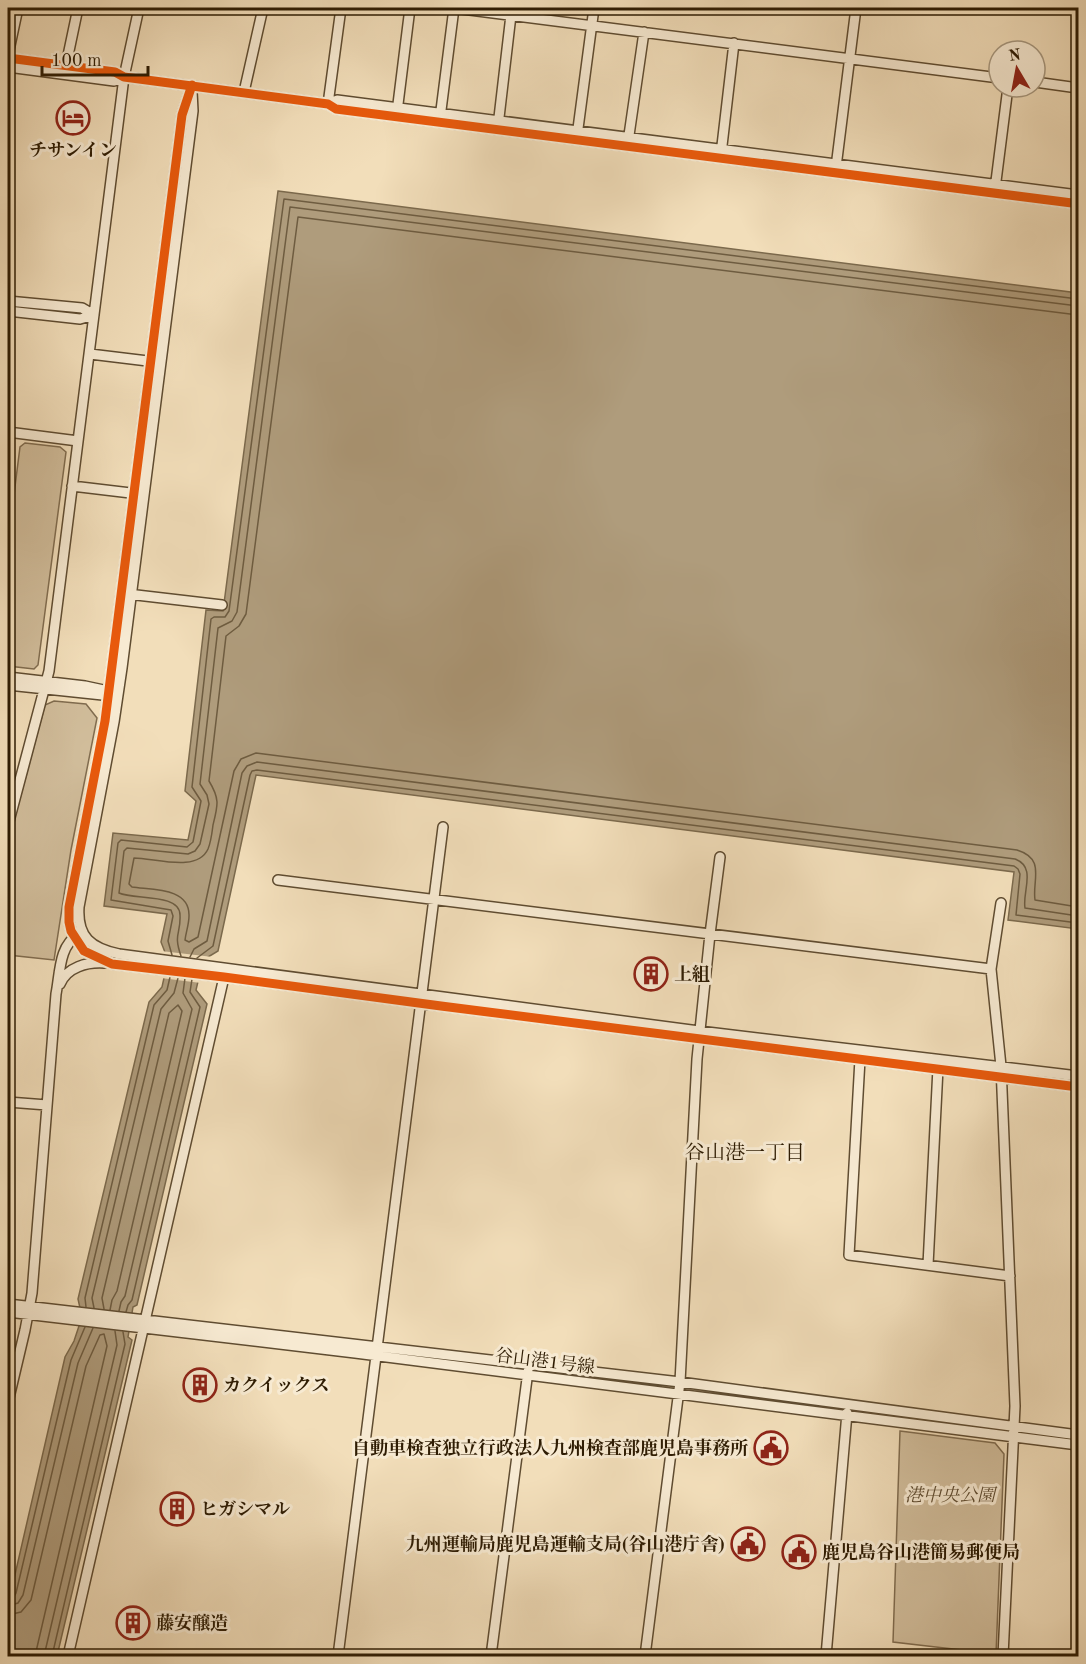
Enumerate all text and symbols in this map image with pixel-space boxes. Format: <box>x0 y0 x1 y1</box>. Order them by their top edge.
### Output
scale bar <box>42 39 148 77</box>
north arrow <box>987 39 1047 99</box>
text: N <box>1007 47 1023 65</box>
text: 100 m <box>51 52 102 70</box>
hotel icon: チサンイン <box>55 100 91 136</box>
place label: チサンイン <box>29 141 117 160</box>
building icon: 上組 <box>633 956 669 992</box>
place label: 上組 <box>674 964 710 984</box>
district label: 谷山港一丁目 <box>685 1142 805 1164</box>
street label: 谷山港1号線 <box>494 1345 596 1377</box>
building icon: カクイックス <box>182 1367 218 1403</box>
place label: カクイックス <box>223 1376 330 1395</box>
public building icon: 自動車検査独立行政法人九州検査部鹿児島事務所 <box>753 1430 789 1466</box>
place label: 自動車検査独立行政法人九州検査部鹿児島事務所 <box>352 1438 748 1458</box>
park label: 港中央公園 <box>905 1485 998 1505</box>
building icon: ヒガシマル <box>159 1491 195 1527</box>
place label: ヒガシマル <box>200 1500 290 1519</box>
public building icon: 九州運輸局鹿児島運輸支局(谷山港庁舎) <box>730 1526 766 1562</box>
place label: 九州運輸局鹿児島運輸支局(谷山港庁舎) <box>406 1534 725 1554</box>
public building icon: 鹿児島谷山港簡易郵便局 <box>781 1534 817 1570</box>
place label: 鹿児島谷山港簡易郵便局 <box>822 1542 1020 1562</box>
building icon: 藤安醸造 <box>115 1605 151 1641</box>
place label: 藤安醸造 <box>156 1613 228 1633</box>

